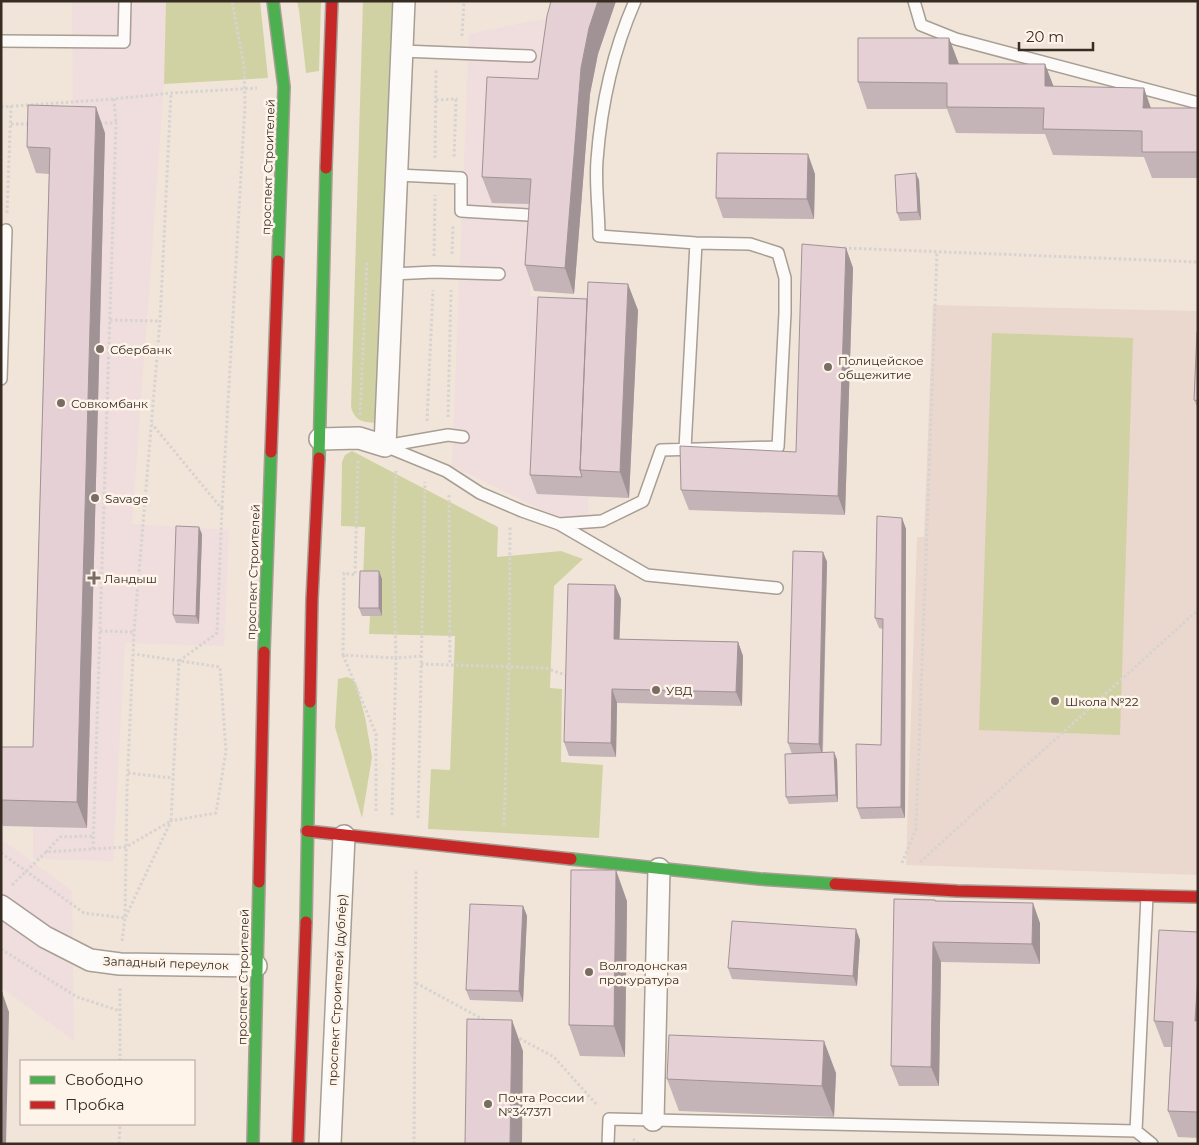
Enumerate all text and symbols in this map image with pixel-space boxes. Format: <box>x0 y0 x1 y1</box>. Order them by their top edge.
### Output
scale bar <box>1019 20 1093 52</box>
text: 20 m <box>1026 27 1064 46</box>
street label: проспект Строителей <box>258 99 278 235</box>
place label: Сбербанк <box>110 342 172 357</box>
marker: Сбербанк <box>94 343 106 355</box>
place label: Полицейское общежитие <box>838 353 924 382</box>
marker: Полицейское общежитие <box>822 361 834 373</box>
place label: Совкомбанк <box>71 396 148 411</box>
marker: Совкомбанк <box>55 397 67 409</box>
place label: Savage <box>105 491 148 506</box>
marker: Savage <box>89 492 101 504</box>
street label: проспект Строителей <box>243 504 263 640</box>
place label: Ландыш <box>104 571 157 586</box>
marker: Ландыш <box>88 572 100 584</box>
place label: УВД <box>666 683 693 698</box>
marker: УВД <box>650 684 662 696</box>
place label: Школа №22 <box>1065 694 1139 709</box>
marker: Школа №22 <box>1049 695 1061 707</box>
street label: проспект Строителей (дублёр) <box>324 894 350 1086</box>
street label: проспект Строителей <box>234 909 252 1045</box>
street label: Западный переулок <box>103 953 229 973</box>
place label: Волгодонская прокуратура <box>599 958 688 987</box>
marker: Волгодонская прокуратура <box>583 966 595 978</box>
legend <box>20 1060 195 1125</box>
text: Свободно <box>65 1070 143 1089</box>
place label: Почта России №347371 <box>498 1090 584 1119</box>
text: Пробка <box>65 1095 124 1114</box>
marker: Почта России №347371 <box>482 1098 494 1110</box>

